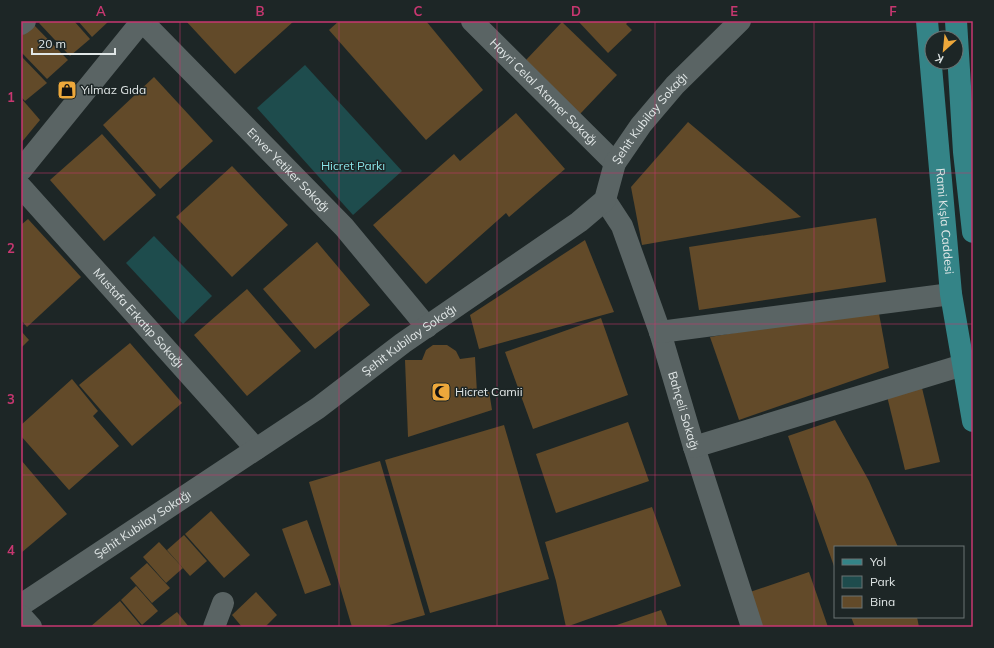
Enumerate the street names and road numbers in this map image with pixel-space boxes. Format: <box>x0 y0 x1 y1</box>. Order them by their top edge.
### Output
street label: Hayri Celal Atamer Sokağı <box>487 35 601 149</box>
street label: Şehit Kubilay Sokağı <box>608 69 690 167</box>
street label: Enver Yetiker Sokağı <box>244 125 333 215</box>
street label: Rami Kışla Caddesi <box>933 167 957 275</box>
street label: Mustafa Erkatip Sokağı <box>90 265 187 371</box>
street label: Şehit Kubilay Sokağı <box>358 301 459 379</box>
street label: Bahçeli Sokağı <box>665 370 703 452</box>
street label: Şehit Kubilay Sokağı <box>91 486 194 561</box>

